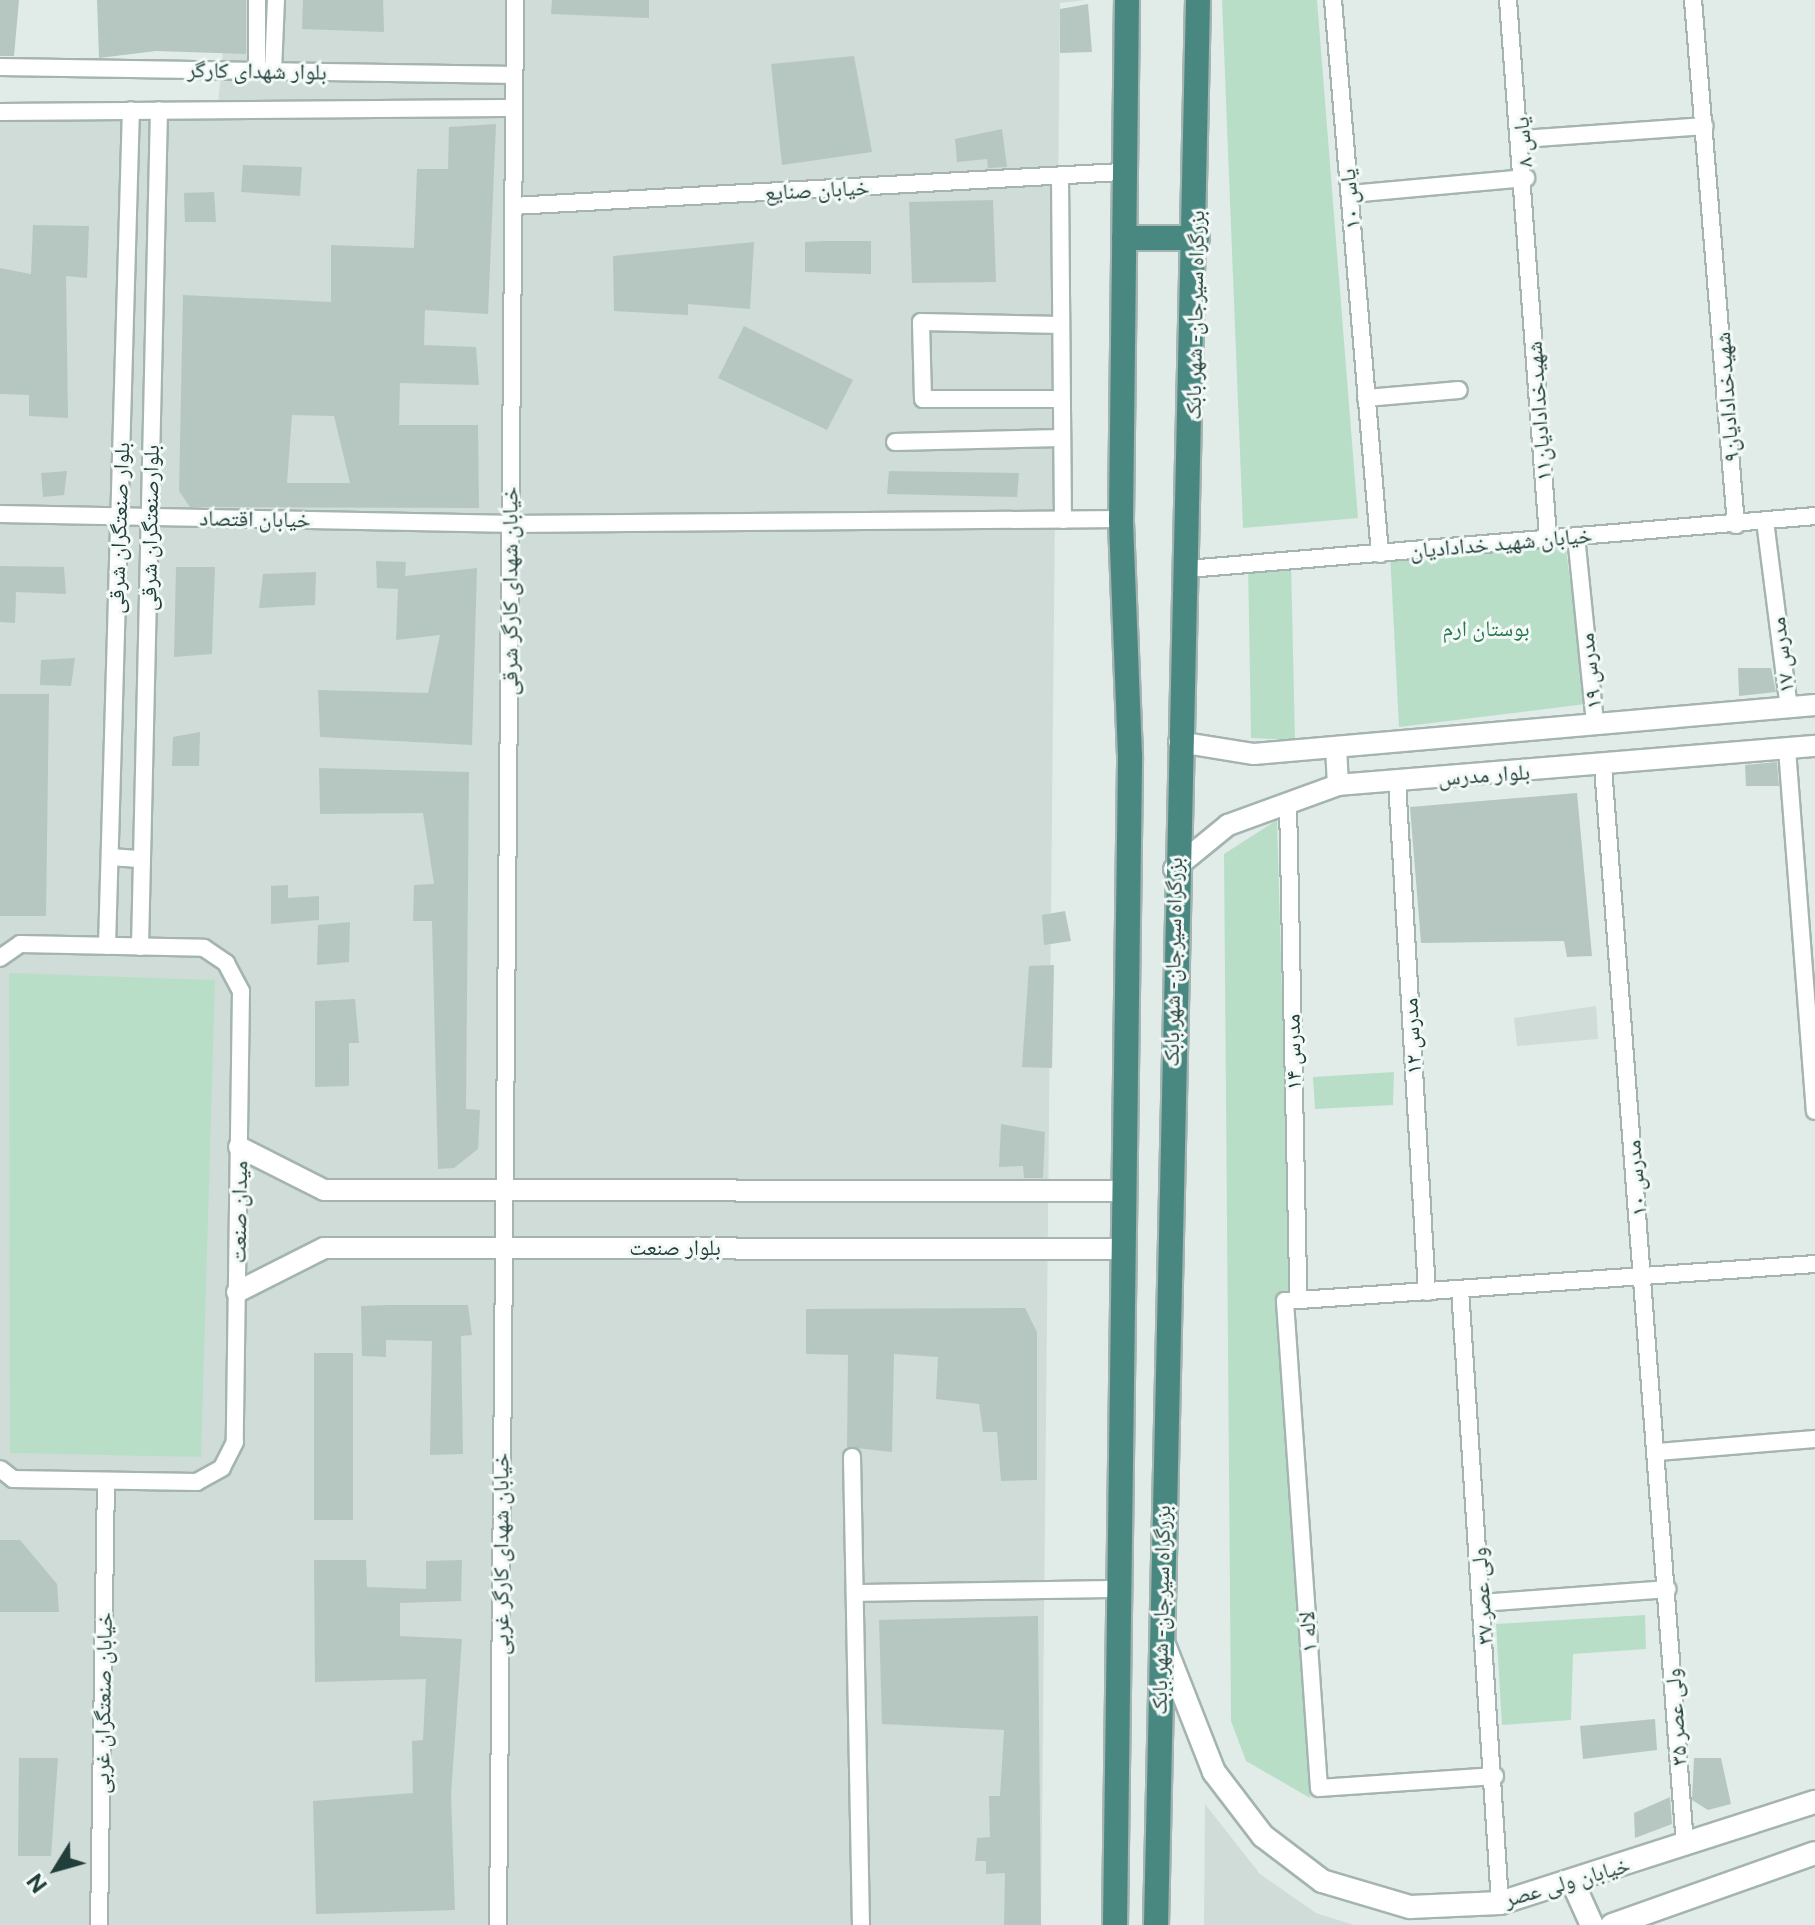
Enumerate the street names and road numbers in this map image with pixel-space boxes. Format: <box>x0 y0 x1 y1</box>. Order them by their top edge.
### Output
street label: بلوار شهدای کارگر <box>187 57 327 85</box>
street label: یاس ۸ <box>1508 116 1538 168</box>
street label: یاس ۱۰ <box>1334 168 1366 230</box>
street label: خیابان صنایع <box>764 174 870 206</box>
street label: بزرگراه سیرجان - شهر بابک <box>1180 207 1210 423</box>
street label: شهیدخدادادیان۹ <box>1709 331 1745 463</box>
street label: شهیدخدادادیان۱۱ <box>1521 340 1557 482</box>
street label: بلوار صنعتگران شرقی <box>103 442 135 614</box>
street label: بلوارصنعتگران شرقی <box>135 445 165 611</box>
street label: خیابان شهدای کارگر شرقی <box>497 486 523 696</box>
street label: خیابان اقتصاد <box>199 505 311 533</box>
street label: خیابان شهید خدادادیان <box>1409 522 1593 564</box>
street label: مدرس ۱۷ <box>1764 616 1800 694</box>
street label: مدرس ۱۹ <box>1573 632 1607 710</box>
street label: بلوار مدرس <box>1437 759 1531 791</box>
street label: بزرگراه سیرجان - شهر بابک <box>1158 854 1188 1070</box>
street label: مدرس ۱۲ <box>1397 997 1427 1075</box>
street label: مدرس ۱۴ <box>1279 1014 1307 1090</box>
street label: مدرس ۱۰ <box>1620 1139 1652 1217</box>
street label: میدان صنعت <box>225 1160 253 1264</box>
street label: بلوار صنعت <box>629 1235 721 1261</box>
street label: خیابان شهدای کارگر غربی <box>488 1453 514 1655</box>
street label: بزرگراه سیرجان - شهر بابک <box>1146 1502 1176 1718</box>
street label: ولی عصر ۳۷ <box>1465 1546 1499 1646</box>
street label: لاله ۱ <box>1293 1611 1323 1653</box>
street label: خیابان صنعتگران غربی <box>88 1612 118 1794</box>
street label: ولی عصر ۳۵ <box>1659 1667 1693 1767</box>
street label: خیابان ولی عصر <box>1501 1851 1633 1913</box>

